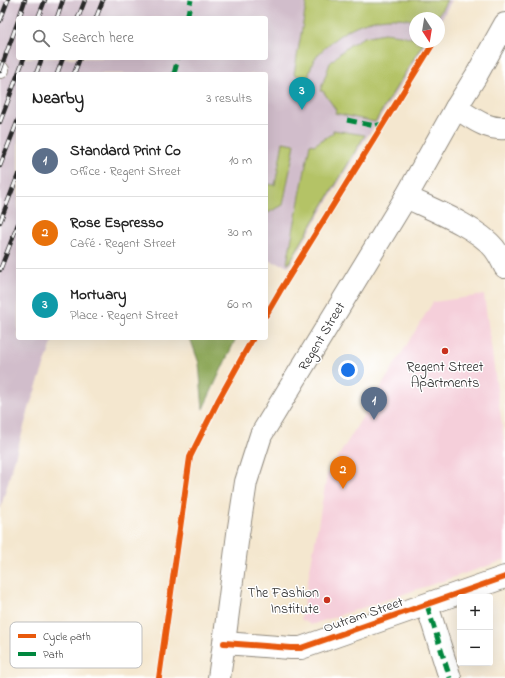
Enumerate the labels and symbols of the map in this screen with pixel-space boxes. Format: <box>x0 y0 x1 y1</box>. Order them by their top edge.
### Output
north arrow <box>409 12 445 48</box>
pin: 3 <box>289 77 315 110</box>
street label: Regent Street <box>293 298 352 376</box>
marker: Regent Street Apartments <box>440 346 450 356</box>
place label: Regent Street Apartments <box>407 357 484 394</box>
your location <box>338 360 358 380</box>
pin: 1 <box>361 387 387 420</box>
pin: 2 <box>330 456 356 489</box>
place label: The Fashion Institute <box>247 583 320 620</box>
street label: Outram Street <box>321 592 407 639</box>
marker: The Fashion Institute <box>322 595 332 605</box>
legend <box>10 622 142 668</box>
text: Cycle path <box>43 629 91 646</box>
text: Path <box>43 647 64 663</box>

